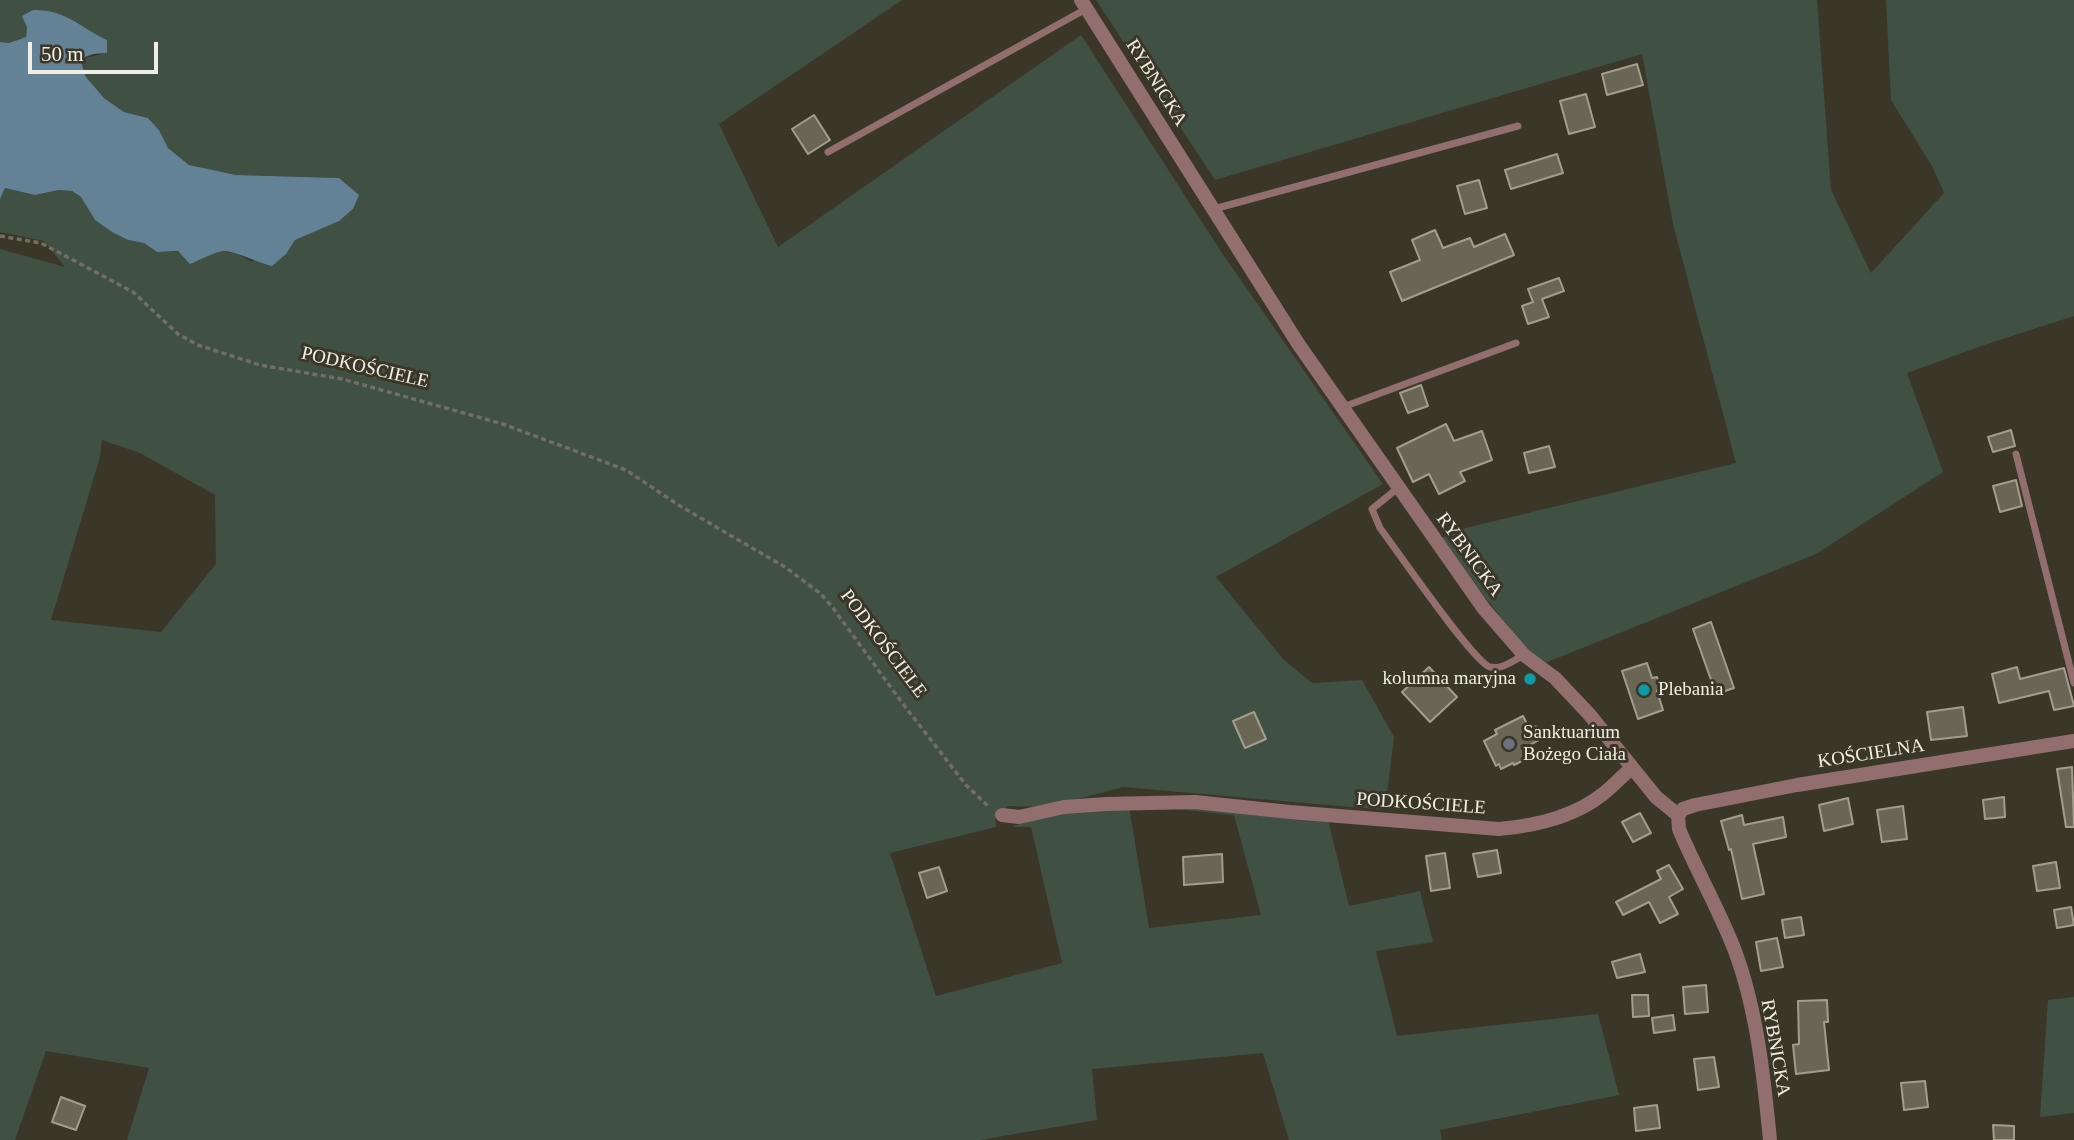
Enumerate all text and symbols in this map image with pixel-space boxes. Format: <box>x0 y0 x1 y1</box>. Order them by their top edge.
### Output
scale bar <box>32 28 161 72</box>
street label: RYBNICKA <box>1120 35 1192 131</box>
text: 50 m <box>41 42 84 66</box>
street label: PODKOŚCIELE <box>299 342 431 394</box>
street label: RYBNICKA <box>1431 509 1507 601</box>
street label: PODKOŚCIELE <box>835 585 931 703</box>
place label: kolumna maryjna <box>1383 668 1516 690</box>
marker: kolumna maryjna <box>1522 671 1538 687</box>
place label: Plebania <box>1658 679 1723 701</box>
marker: Plebania <box>1636 682 1652 698</box>
place label: Sanktuarium Bożego Ciała <box>1523 722 1626 766</box>
street label: KOŚCIELNA <box>1816 734 1926 774</box>
marker: Sanktuarium Bożego Ciała <box>1501 736 1517 752</box>
street label: PODKOŚCIELE <box>1355 788 1487 820</box>
street label: RYBNICKA <box>1755 998 1795 1098</box>

